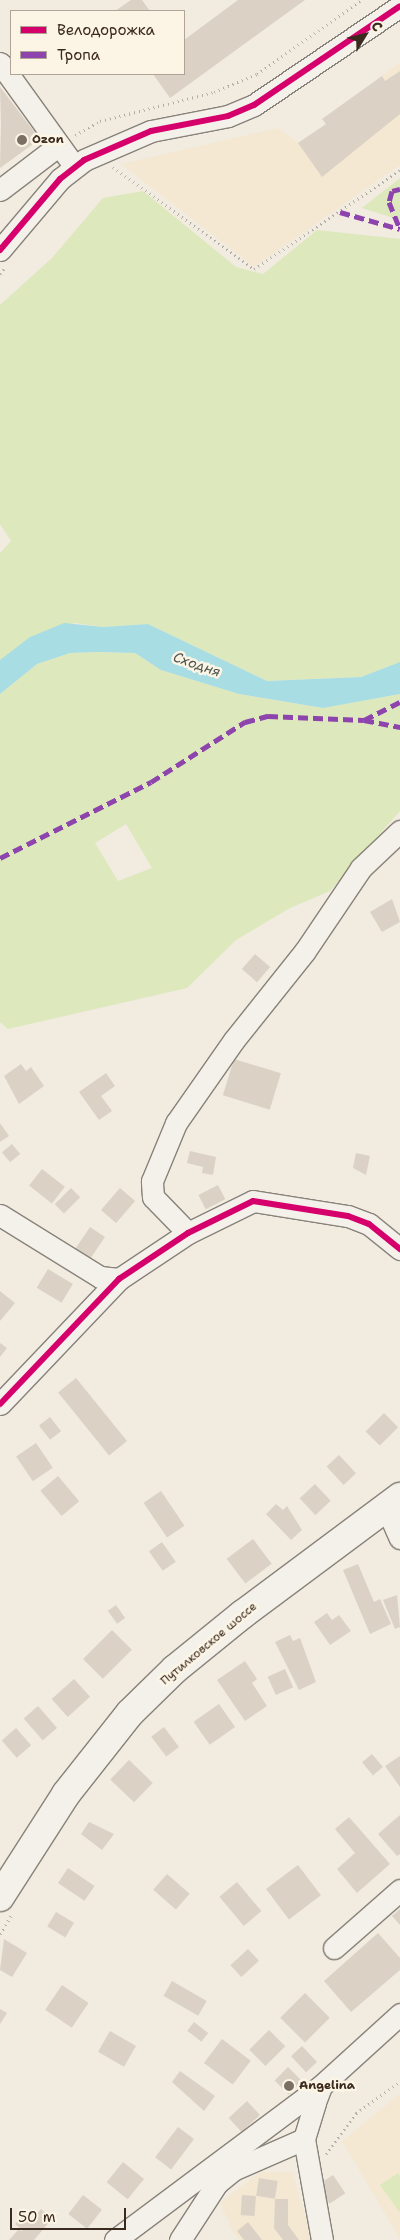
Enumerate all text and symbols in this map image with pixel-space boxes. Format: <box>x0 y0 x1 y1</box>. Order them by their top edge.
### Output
legend <box>10 10 185 75</box>
north arrow <box>340 10 390 60</box>
text: С <box>367 17 387 35</box>
text: Велодорожка <box>57 20 155 40</box>
text: Тропа <box>57 45 100 65</box>
place label: Ozon <box>32 133 64 147</box>
marker: Ozon <box>16 134 28 146</box>
water label: Сходня <box>171 648 223 680</box>
street label: Путилковское шоссе <box>158 1600 260 1688</box>
place label: Angelina <box>299 2079 355 2093</box>
marker: Angelina <box>283 2080 295 2092</box>
scale bar <box>12 2198 129 2230</box>
text: 50 m <box>18 2207 56 2227</box>

